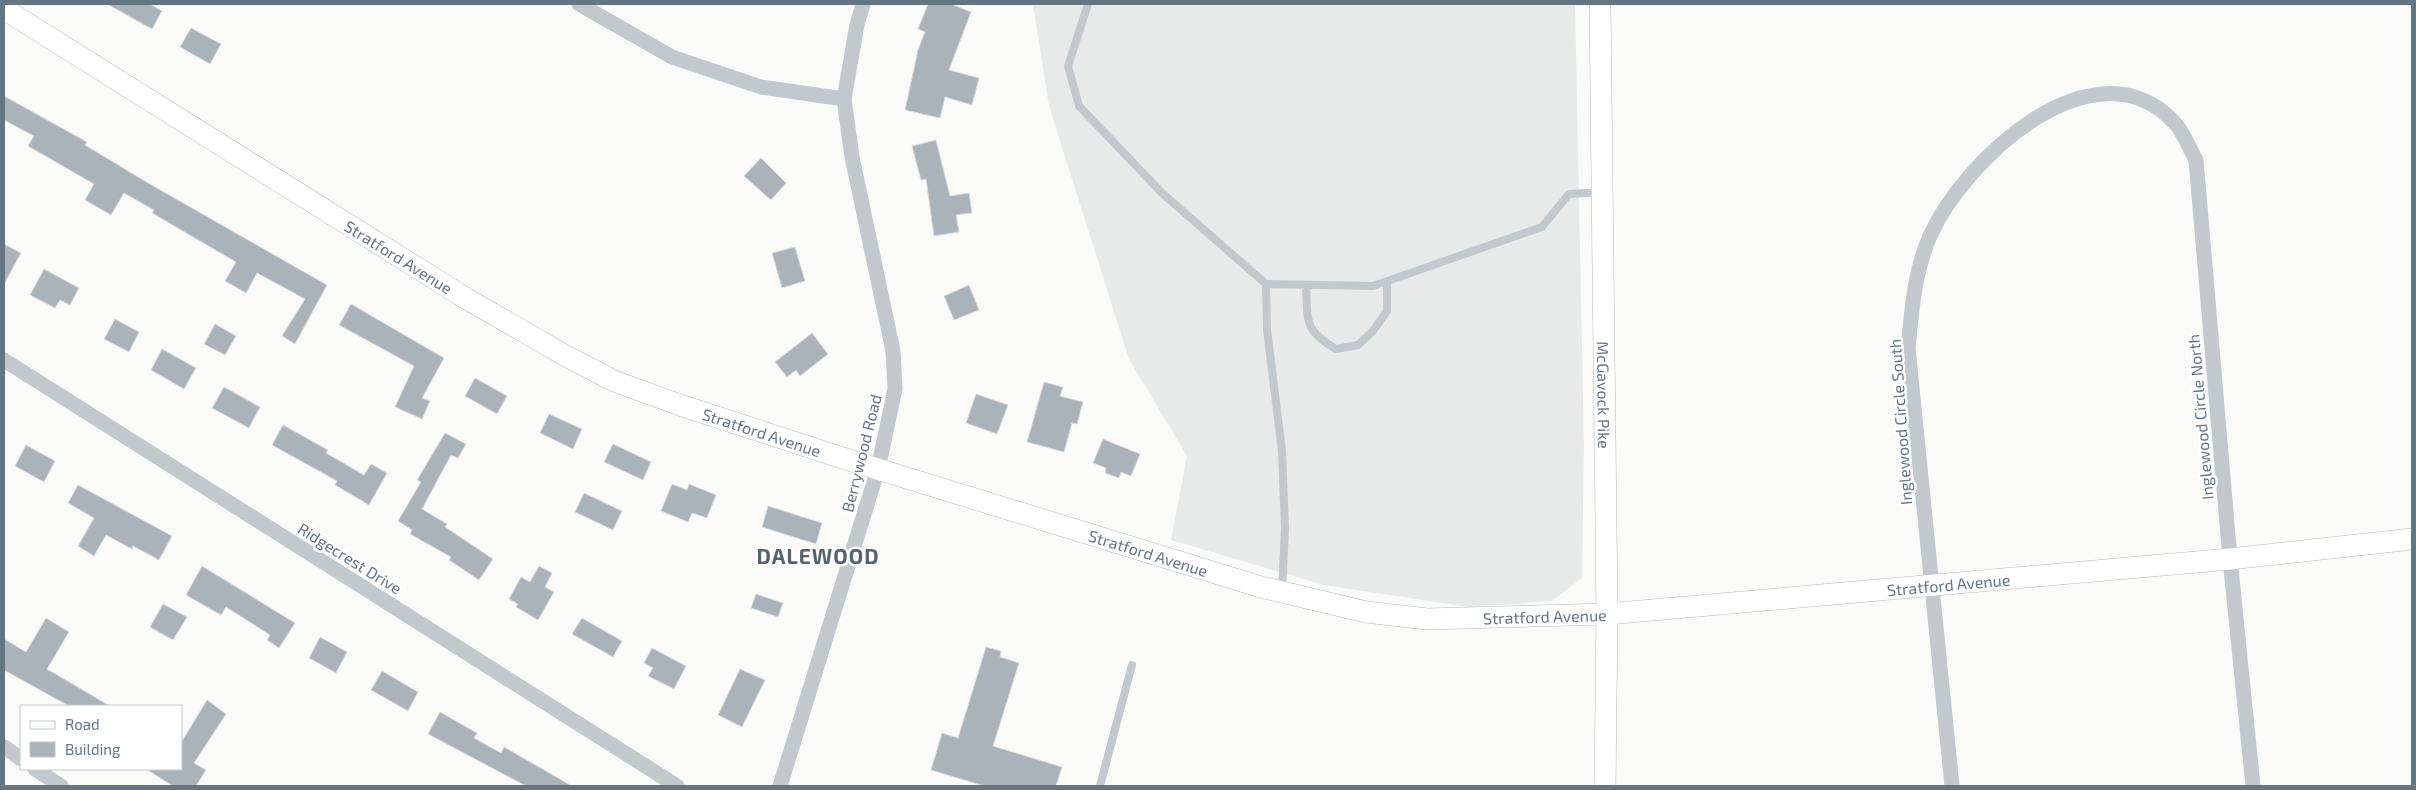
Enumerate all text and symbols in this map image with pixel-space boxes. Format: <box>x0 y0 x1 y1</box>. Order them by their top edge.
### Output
street label: Stratford Avenue <box>341 215 456 297</box>
street label: Inglewood Circle North <box>2183 333 2217 501</box>
street label: Inglewood Circle South <box>1885 338 1915 506</box>
street label: McGavock Pike <box>1594 341 1615 449</box>
street label: Berrywood Road <box>837 392 885 514</box>
street label: Stratford Avenue <box>700 403 824 460</box>
street label: Ridgecrest Drive <box>295 518 405 598</box>
street label: Stratford Avenue <box>1087 525 1210 580</box>
district label: DALEWOOD <box>756 543 880 568</box>
street label: Stratford Avenue <box>1886 569 2011 599</box>
street label: Stratford Avenue <box>1483 605 1607 627</box>
legend <box>20 705 182 770</box>
text: Road <box>65 715 100 733</box>
text: Building <box>65 740 121 758</box>

